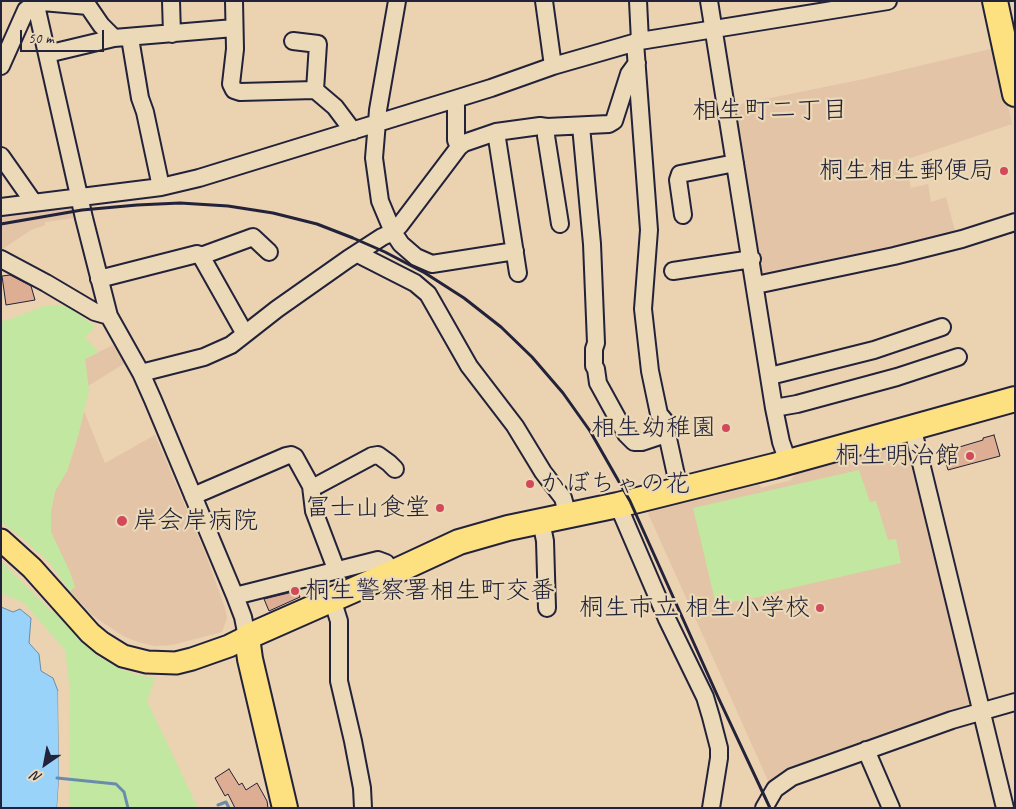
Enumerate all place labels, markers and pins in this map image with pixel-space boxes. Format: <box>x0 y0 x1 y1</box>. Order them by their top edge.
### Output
place label: 桐生相生郵便局 <box>819 156 994 186</box>
marker: 桐生相生郵便局 <box>998 165 1010 177</box>
place label: 相生幼稚園 <box>591 413 716 443</box>
marker: 相生幼稚園 <box>720 422 732 434</box>
place label: 桐生明治館 <box>835 441 960 471</box>
marker: 桐生明治館 <box>964 450 976 462</box>
place label: かぼちゃの花 <box>540 469 690 499</box>
marker: かぼちゃの花 <box>524 478 536 490</box>
place label: 冨士山食堂 <box>305 493 430 523</box>
marker: 冨士山食堂 <box>434 502 446 514</box>
place label: 岸会岸病院 <box>133 506 258 536</box>
marker: 岸会岸病院 <box>115 514 129 528</box>
place label: 桐生警察署相生町交番 <box>305 576 555 606</box>
marker: 桐生警察署相生町交番 <box>289 585 301 597</box>
place label: 桐生市立 相生小学校 <box>579 593 810 623</box>
marker: 桐生市立 相生小学校 <box>814 602 826 614</box>

